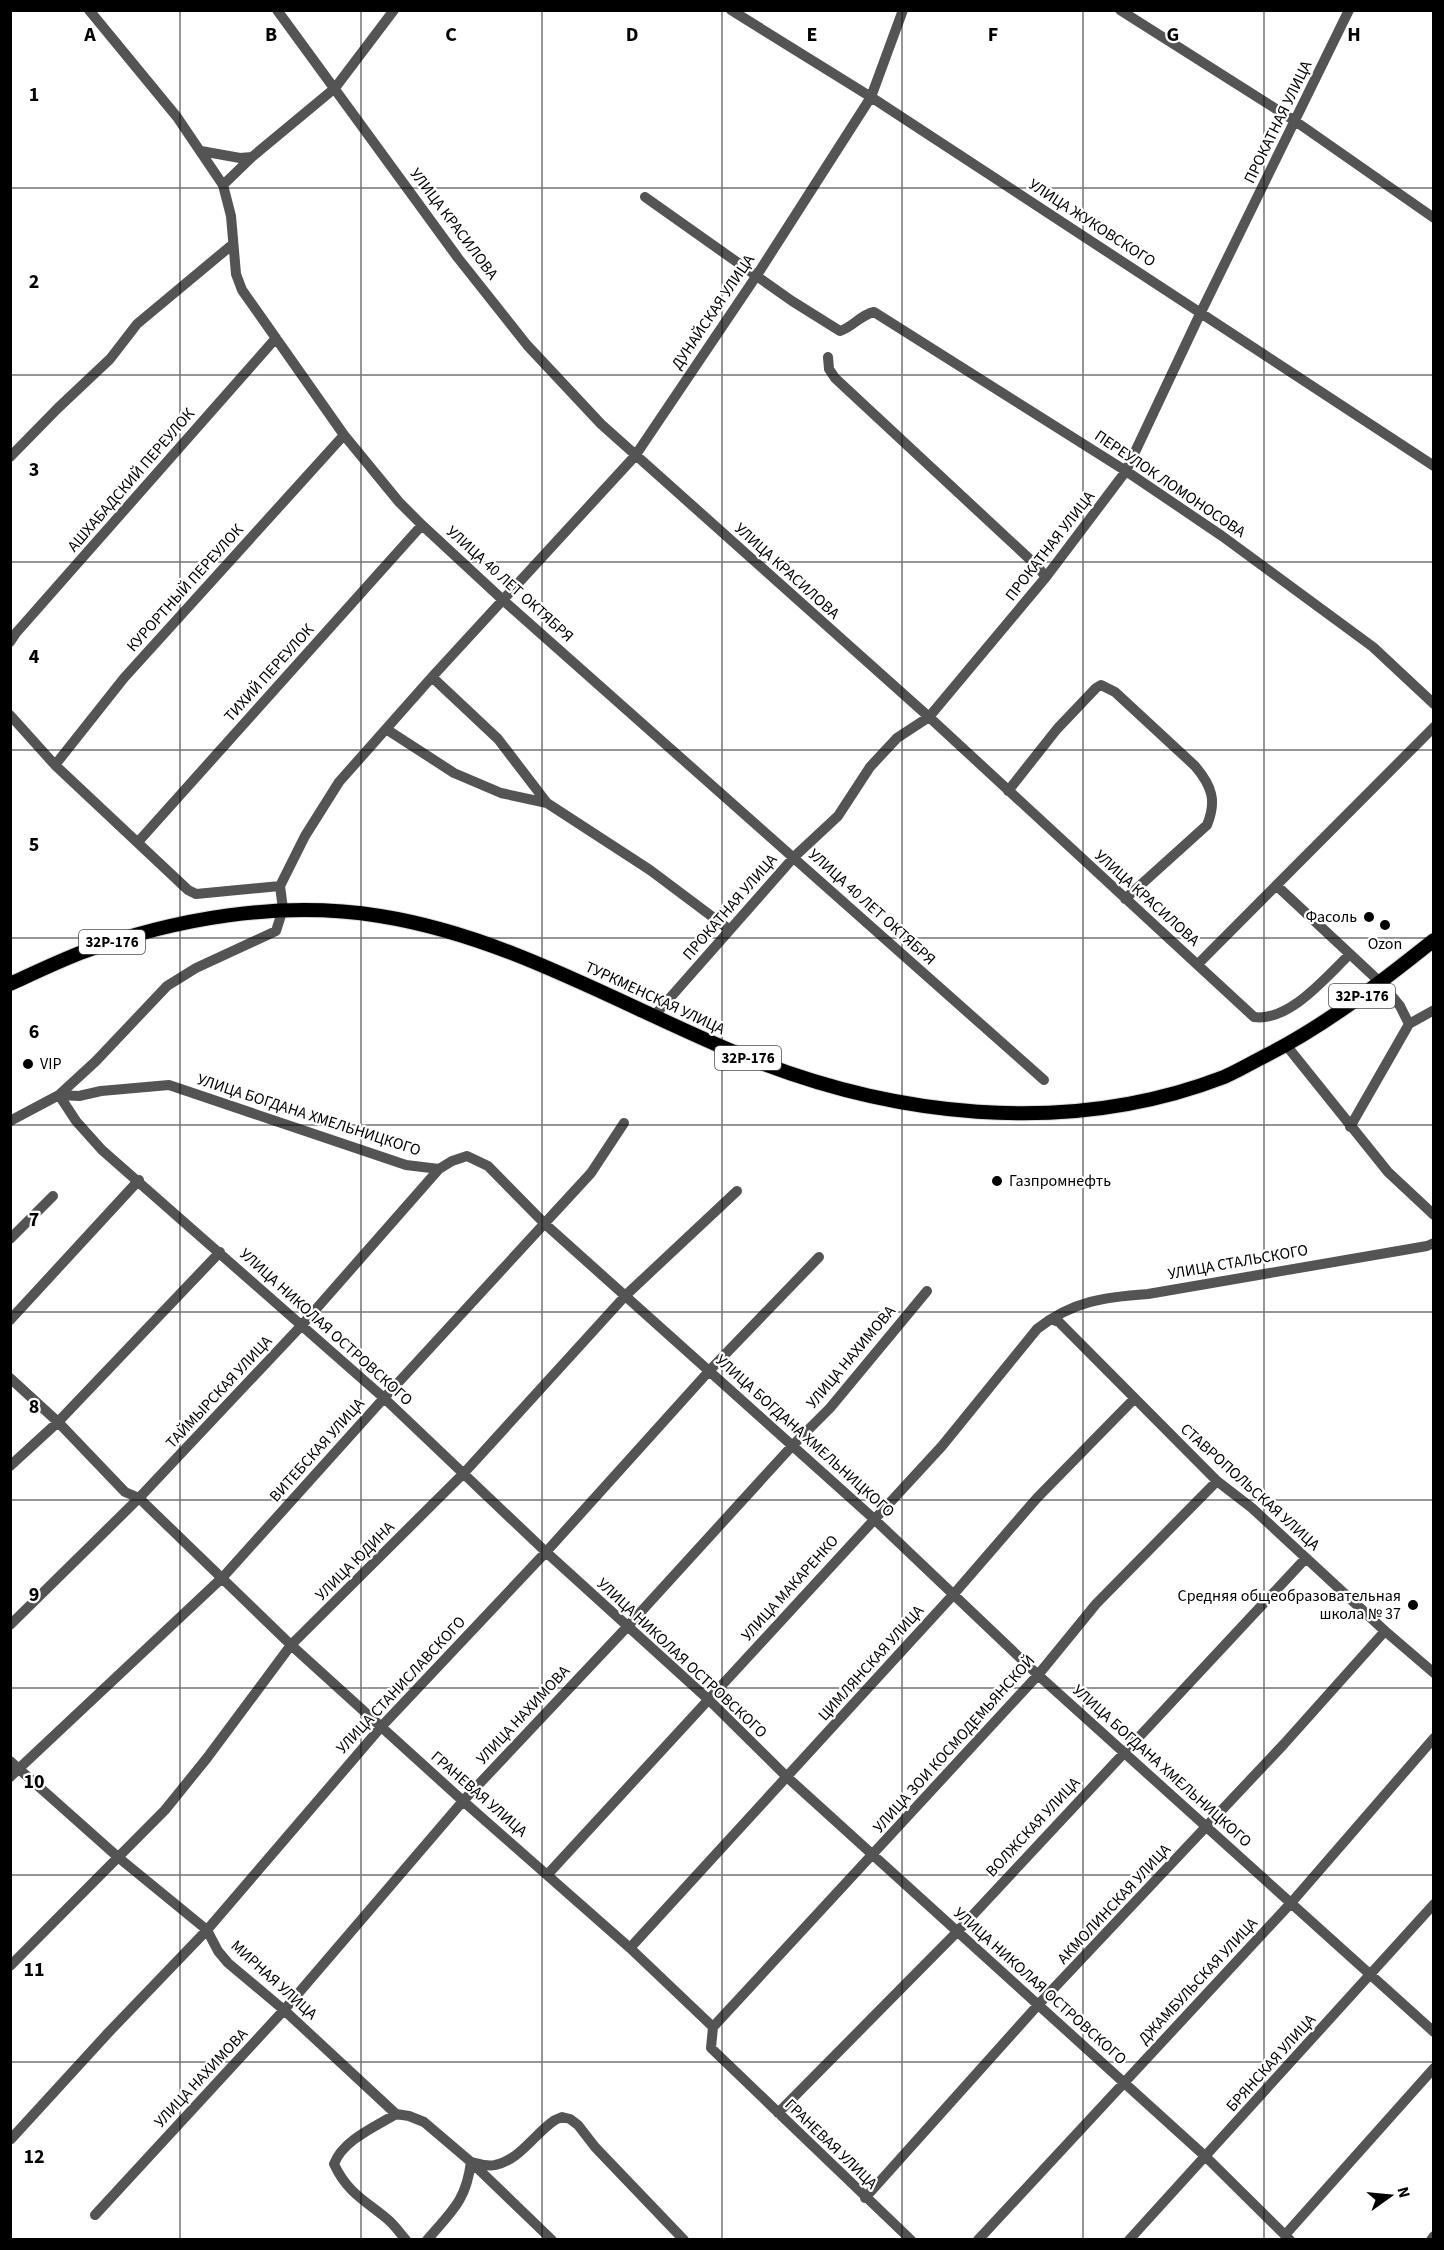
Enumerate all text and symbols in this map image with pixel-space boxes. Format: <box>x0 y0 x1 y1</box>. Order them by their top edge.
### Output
text: A <box>83 21 96 49</box>
text: B <box>265 21 277 49</box>
text: C <box>445 21 457 49</box>
text: D <box>626 21 638 49</box>
text: E <box>807 21 817 49</box>
text: F <box>988 21 998 49</box>
text: G <box>1167 21 1179 49</box>
text: H <box>1347 21 1361 49</box>
street label: ПРОКАТНАЯ УЛИЦА <box>1239 57 1317 187</box>
text: 1 <box>29 81 39 109</box>
street label: УЛИЦА КРАСИЛОВА <box>405 164 503 285</box>
street label: УЛИЦА ЖУКОВСКОГО <box>1024 174 1160 272</box>
street label: ДУНАЙСКАЯ УЛИЦА <box>666 250 760 374</box>
text: 2 <box>29 268 39 296</box>
street label: АШХАБАДСКИЙ ПЕРЕУЛОК <box>62 403 200 557</box>
street label: ПЕРЕУЛОК ЛОМОНОСОВА <box>1090 425 1250 543</box>
text: 3 <box>29 456 39 484</box>
street label: ПРОКАТНАЯ УЛИЦА <box>1000 486 1100 606</box>
street label: УЛИЦА КРАСИЛОВА <box>730 518 845 624</box>
street label: КУРОРТНЫЙ ПЕРЕУЛОК <box>122 519 249 657</box>
street label: УЛИЦА 40 ЛЕТ ОКТЯБРЯ <box>442 521 578 647</box>
street label: ТИХИЙ ПЕРЕУЛОК <box>219 619 319 727</box>
text: 4 <box>29 643 40 671</box>
text: 5 <box>29 831 39 859</box>
street label: УЛИЦА 40 ЛЕТ ОКТЯБРЯ <box>804 844 940 970</box>
street label: УЛИЦА КРАСИЛОВА <box>1090 845 1205 951</box>
street label: ПРОКАТНАЯ УЛИЦА <box>678 849 782 965</box>
place label: Фасоль <box>1306 906 1357 928</box>
marker: Фасоль <box>1362 910 1376 924</box>
marker: Ozon <box>1378 918 1392 932</box>
road number: 32Р-176 <box>79 930 145 954</box>
place label: Ozon <box>1368 933 1402 955</box>
street label: ТУРКМЕНСКАЯ УЛИЦА <box>581 956 729 1040</box>
road number: 32Р-176 <box>1329 984 1395 1008</box>
text: 6 <box>29 1018 39 1046</box>
road number: 32Р-176 <box>715 1046 781 1070</box>
place label: VIP <box>40 1053 62 1075</box>
marker: VIP <box>21 1057 35 1071</box>
street label: УЛИЦА БОГДАНА ХМЕЛЬНИЦКОГО <box>194 1068 424 1162</box>
place label: Газпромнефть <box>1009 1170 1111 1192</box>
marker: Газпромнефть <box>990 1174 1004 1188</box>
text: 7 <box>29 1206 39 1234</box>
street label: УЛИЦА СТАЛЬСКОГО <box>1166 1239 1310 1285</box>
street label: УЛИЦА НИКОЛАЯ ОСТРОВСКОГО <box>235 1243 417 1411</box>
street label: УЛИЦА НАХИМОВА <box>801 1301 901 1413</box>
street label: ТАЙМЫРСКАЯ УЛИЦА <box>161 1331 277 1453</box>
street label: УЛИЦА БОГДАНА ХМЕЛЬНИЦКОГО <box>711 1350 899 1522</box>
text: 8 <box>29 1393 39 1421</box>
street label: ВИТЕБСКАЯ УЛИЦА <box>264 1393 370 1507</box>
street label: СТАВРОПОЛЬСКАЯ УЛИЦА <box>1175 1418 1325 1556</box>
street label: УЛИЦА ЮДИНА <box>310 1516 400 1606</box>
street label: УЛИЦА МАКАРЕНКО <box>736 1530 844 1646</box>
street label: УЛИЦА НИКОЛАЯ ОСТРОВСКОГО <box>592 1573 772 1743</box>
text: 9 <box>29 1581 39 1609</box>
place label: Средняя общеобразовательная школа № 37 <box>1178 1585 1401 1625</box>
marker: Средняя общеобразовательная школа № 37 <box>1406 1598 1420 1612</box>
street label: ЦИМЛЯНСКАЯ УЛИЦА <box>813 1600 929 1726</box>
street label: УЛИЦА СТАНИСЛАВСКОГО <box>331 1611 471 1759</box>
street label: УЛИЦА ЗОИ КОСМОДЕМЬЯНСКОЙ <box>868 1650 1040 1838</box>
street label: УЛИЦА НАХИМОВА <box>471 1660 575 1769</box>
street label: УЛИЦА БОГДАНА ХМЕЛЬНИЦКОГО <box>1068 1680 1256 1852</box>
street label: ГРАНЕВАЯ УЛИЦА <box>426 1746 532 1842</box>
text: 10 <box>23 1768 45 1796</box>
street label: ВОЛЖСКАЯ УЛИЦА <box>981 1772 1085 1882</box>
street label: АКМОЛИНСКАЯ УЛИЦА <box>1052 1839 1176 1969</box>
street label: УЛИЦА НИКОЛАЯ ОСТРОВСКОГО <box>949 1902 1131 2070</box>
street label: ДЖАМБУЛЬСКАЯ УЛИЦА <box>1133 1913 1263 2049</box>
street label: МИРНАЯ УЛИЦА <box>226 1935 322 2025</box>
text: 11 <box>23 1956 45 1984</box>
street label: БРЯНСКАЯ УЛИЦА <box>1221 2009 1321 2117</box>
street label: УЛИЦА НАХИМОВА <box>149 2023 253 2132</box>
street label: ГРАНЕВАЯ УЛИЦА <box>780 2094 882 2194</box>
text: 12 <box>23 2143 45 2171</box>
north arrow <box>1360 2166 1420 2226</box>
text: N <box>1392 2184 1416 2200</box>

